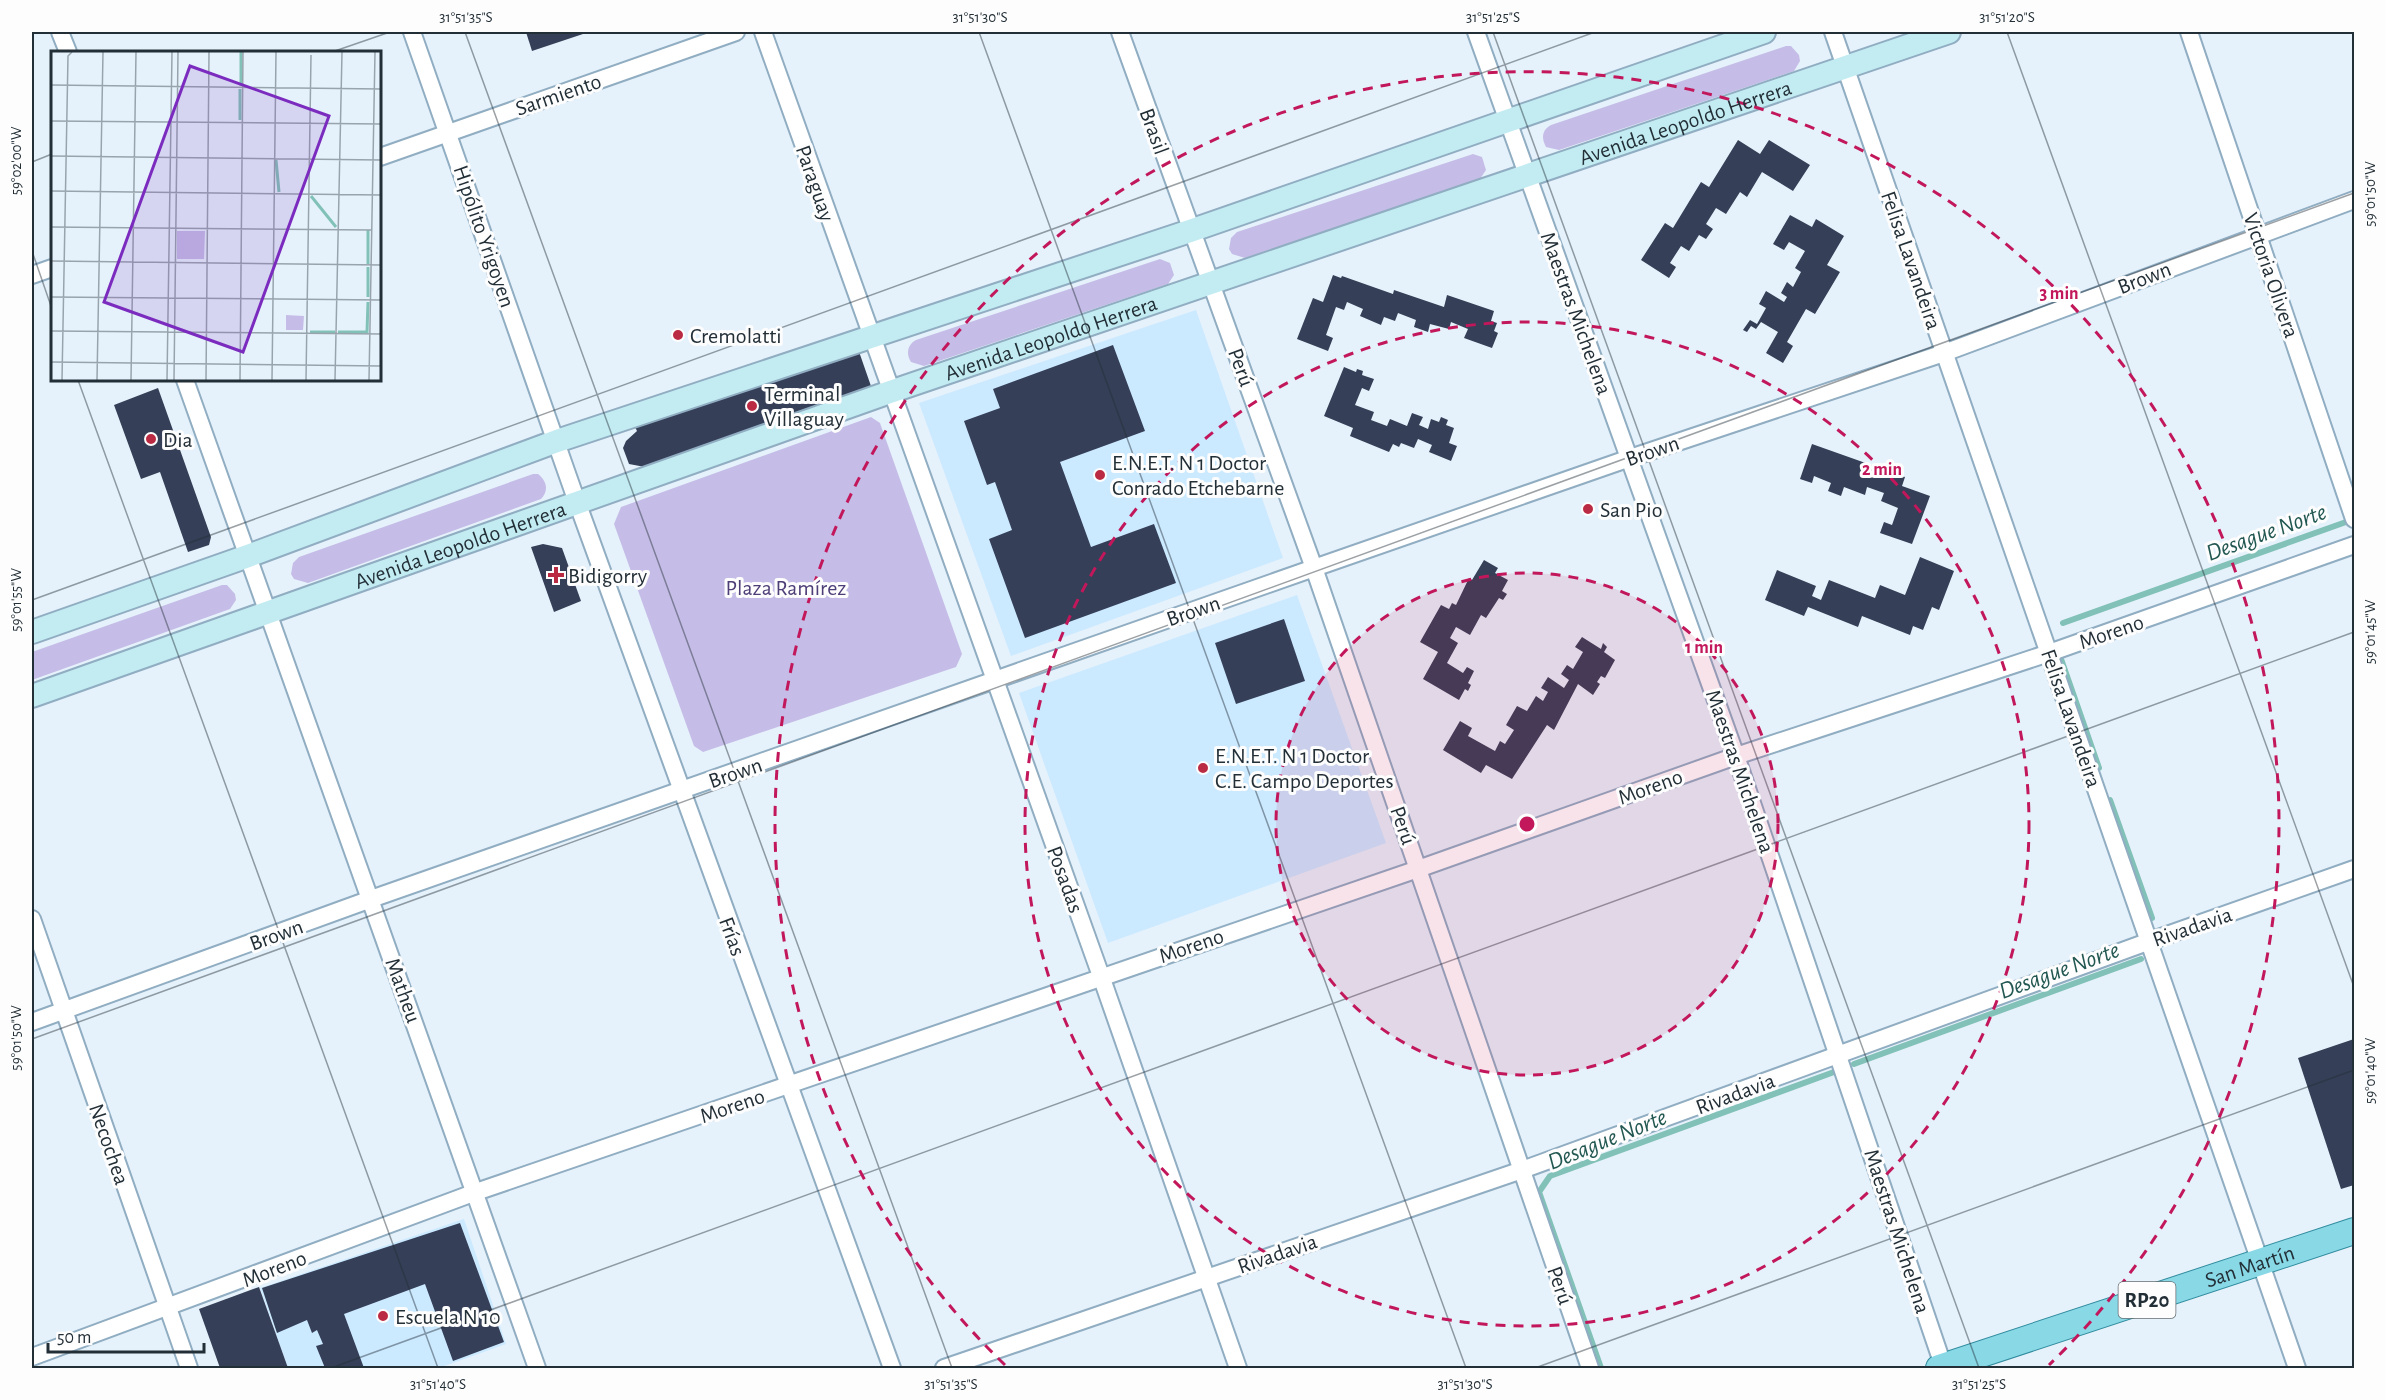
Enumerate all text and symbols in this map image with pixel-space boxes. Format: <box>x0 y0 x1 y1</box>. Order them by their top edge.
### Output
text: 31°51'35"S <box>439 10 493 25</box>
text: 31°51'30"S <box>952 10 1008 25</box>
text: 31°51'25"S <box>1466 10 1520 25</box>
text: 31°51'20"S <box>1979 10 2035 25</box>
inset map <box>51 51 381 381</box>
street label: Sarmiento <box>513 70 604 120</box>
street label: Avenida Leopoldo Herrera <box>1576 76 1794 169</box>
street label: Brasil <box>1136 105 1173 157</box>
text: 59°02'00"W <box>9 126 24 195</box>
street label: Paraguay <box>792 142 839 225</box>
text: 59°01'50"W <box>2363 161 2378 227</box>
street label: Hipólito Yrigoyen <box>449 162 519 310</box>
street label: Felisa Lavandeira <box>1877 188 1945 332</box>
street label: Victoria Olivera <box>2239 210 2303 341</box>
street label: Maestras Michelena <box>1536 229 1616 398</box>
street label: Brown <box>2115 258 2174 298</box>
text: 3 min <box>2039 285 2079 303</box>
street label: Avenida Leopoldo Herrera <box>942 292 1160 385</box>
place label: Cremolatti <box>690 325 782 347</box>
marker: Cremolatti <box>671 328 685 342</box>
street label: Perú <box>1224 345 1258 389</box>
place label: Terminal Villaguay <box>764 383 845 430</box>
marker: Terminal Villaguay <box>745 399 759 413</box>
place label: Dia <box>163 429 193 451</box>
marker: Dia <box>144 432 158 446</box>
street label: Brown <box>1623 432 1682 470</box>
place label: E.N.E.T. N 1 Doctor Conrado Etchebarne <box>1112 452 1284 499</box>
text: 2 min <box>1862 461 1902 479</box>
marker: E.N.E.T. N 1 Doctor Conrado Etchebarne <box>1093 468 1107 482</box>
street label: Avenida Leopoldo Herrera <box>352 498 569 593</box>
place label: San Pio <box>1600 499 1662 521</box>
water label: Desague Norte <box>2203 500 2330 566</box>
marker: San Pio <box>1581 502 1595 516</box>
place label: Bidigorry <box>568 565 648 587</box>
text: 59°01'55"W <box>9 568 24 632</box>
marker: Bidigorry <box>549 568 563 582</box>
park label: Plaza Ramírez <box>726 577 846 599</box>
street label: Brown <box>1164 592 1223 630</box>
text: 59°01'45"W <box>2363 599 2378 664</box>
street label: Moreno <box>2076 611 2147 653</box>
text: 1 min <box>1685 639 1723 657</box>
street label: Felisa Lavandeira <box>2037 646 2105 790</box>
street label: Maestras Michelena <box>1702 687 1778 856</box>
place label: E.N.E.T. N 1 Doctor C.E. Campo Deportes <box>1215 745 1394 792</box>
street label: Brown <box>706 754 765 792</box>
marker: E.N.E.T. N 1 Doctor C.E. Campo Deportes <box>1196 761 1210 775</box>
street label: Moreno <box>1615 765 1686 809</box>
street label: Perú <box>1386 803 1420 847</box>
centre of rings <box>1517 814 1537 834</box>
street label: Posadas <box>1043 843 1087 916</box>
street label: Rivadavia <box>2150 903 2235 951</box>
street label: Frías <box>715 914 749 959</box>
street label: Brown <box>247 915 306 955</box>
street label: Moreno <box>1156 925 1227 967</box>
water label: Desague Norte <box>1996 938 2123 1004</box>
street label: Matheu <box>381 955 425 1026</box>
text: 59°01'50"W <box>9 1005 24 1071</box>
text: 59°01'40"W <box>2363 1037 2378 1104</box>
street label: Rivadavia <box>1693 1069 1778 1118</box>
street label: Moreno <box>697 1085 768 1127</box>
street label: Necochea <box>85 1101 133 1188</box>
water label: Desague Norte <box>1544 1105 1670 1175</box>
street label: Maestras Michelena <box>1860 1146 1934 1316</box>
street label: Rivadavia <box>1235 1230 1320 1278</box>
street label: San Martín <box>2202 1241 2297 1291</box>
street label: Moreno <box>239 1247 310 1291</box>
street label: Perú <box>1543 1263 1577 1307</box>
road number: RP20 <box>2118 1282 2176 1318</box>
place label: Escuela N 10 <box>395 1306 501 1328</box>
marker: Escuela N 10 <box>376 1309 390 1323</box>
scale bar <box>48 1316 204 1354</box>
text: 50 m <box>57 1329 91 1347</box>
text: 31°51'40"S <box>410 1377 466 1392</box>
text: 31°51'35"S <box>924 1377 978 1392</box>
text: 31°51'30"S <box>1437 1377 1493 1392</box>
text: 31°51'25"S <box>1952 1377 2006 1392</box>

